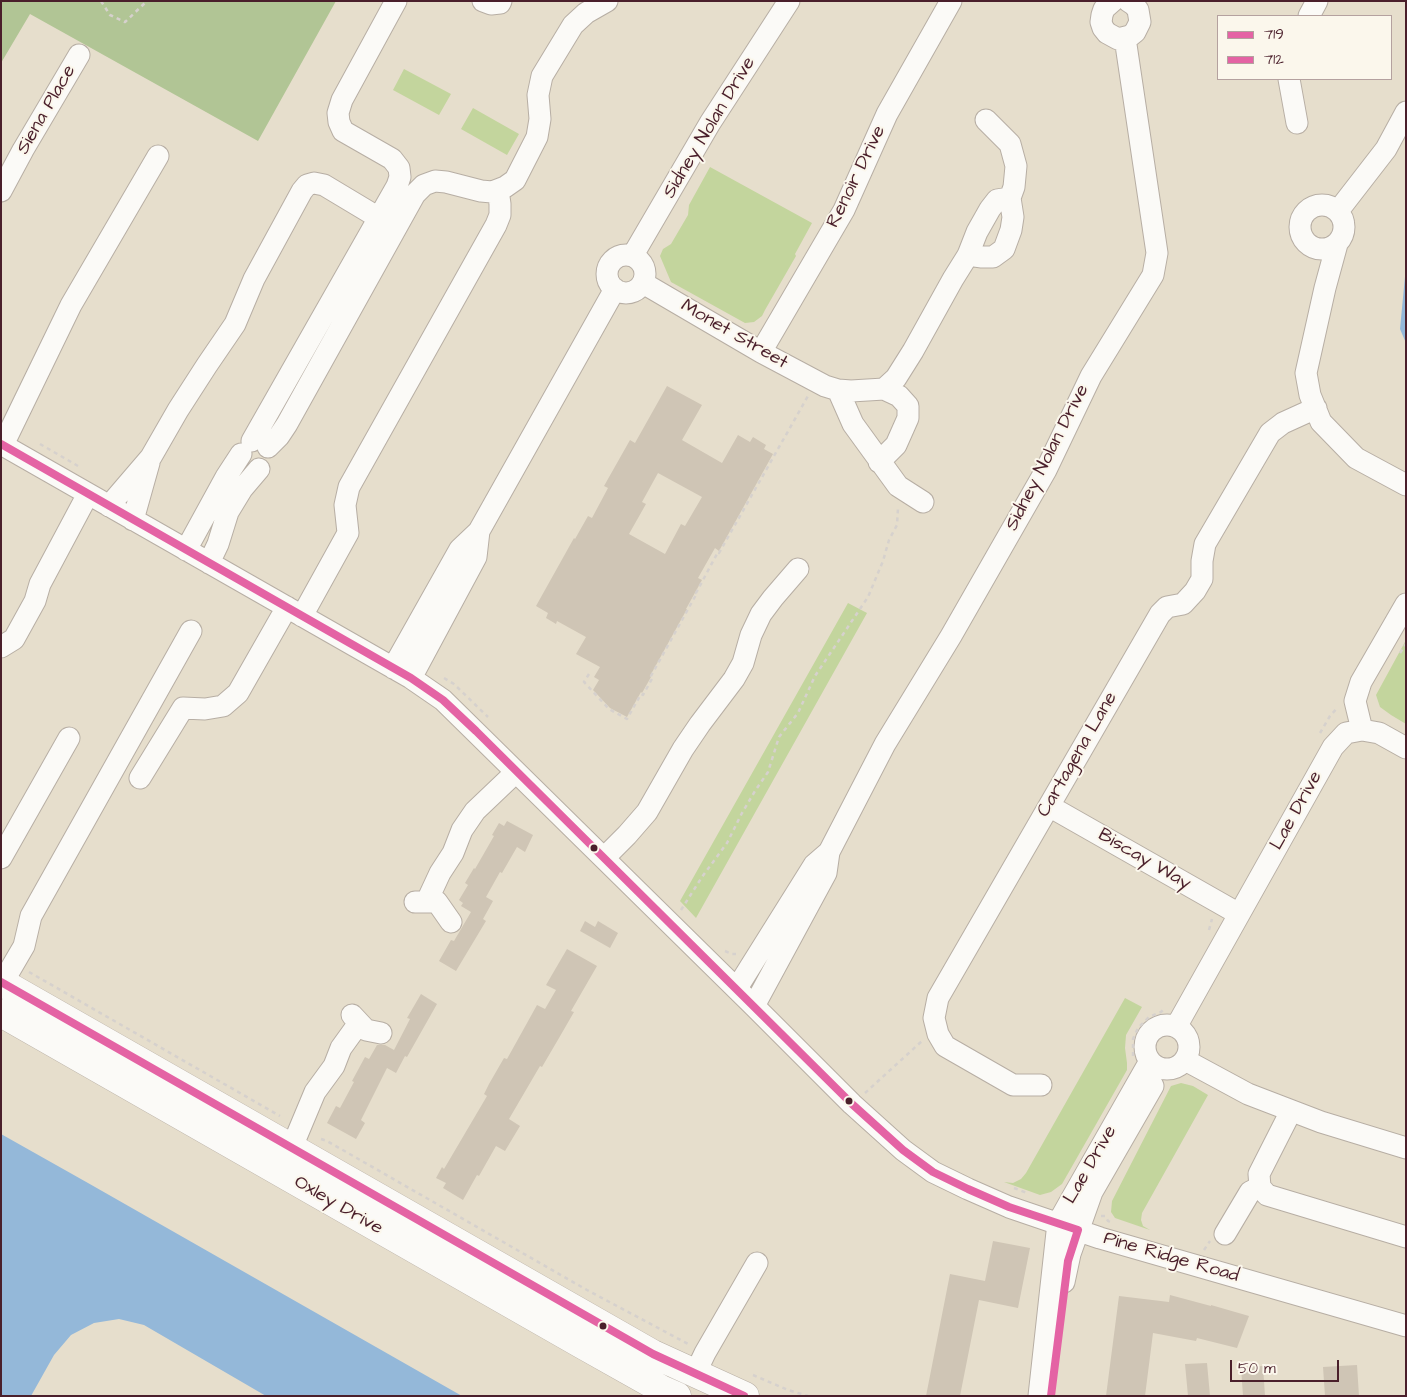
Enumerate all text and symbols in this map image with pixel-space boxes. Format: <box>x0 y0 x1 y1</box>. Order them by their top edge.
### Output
legend <box>1217 15 1392 80</box>
text: 719 <box>1264 24 1284 45</box>
text: 712 <box>1264 49 1284 70</box>
street label: Sidney Nolan Drive <box>659 53 761 203</box>
street label: Siena Place <box>12 61 82 159</box>
street label: Renoir Drive <box>822 122 892 232</box>
street label: Monet Street <box>676 295 792 375</box>
street label: Sidney Nolan Drive <box>1001 381 1095 535</box>
street label: Cartagena Lane <box>1033 689 1123 821</box>
street label: Lae Drive <box>1266 768 1328 854</box>
street label: Biscay Way <box>1093 824 1195 896</box>
unlabelled marker <box>589 843 599 853</box>
unlabelled marker <box>844 1096 854 1106</box>
street label: Lae Drive <box>1059 1122 1123 1208</box>
street label: Oxley Drive <box>290 1171 386 1241</box>
street label: Pine Ridge Road <box>1101 1228 1241 1288</box>
unlabelled marker <box>598 1321 608 1331</box>
scale bar <box>1232 1350 1341 1382</box>
text: 50 m <box>1238 1358 1276 1379</box>

